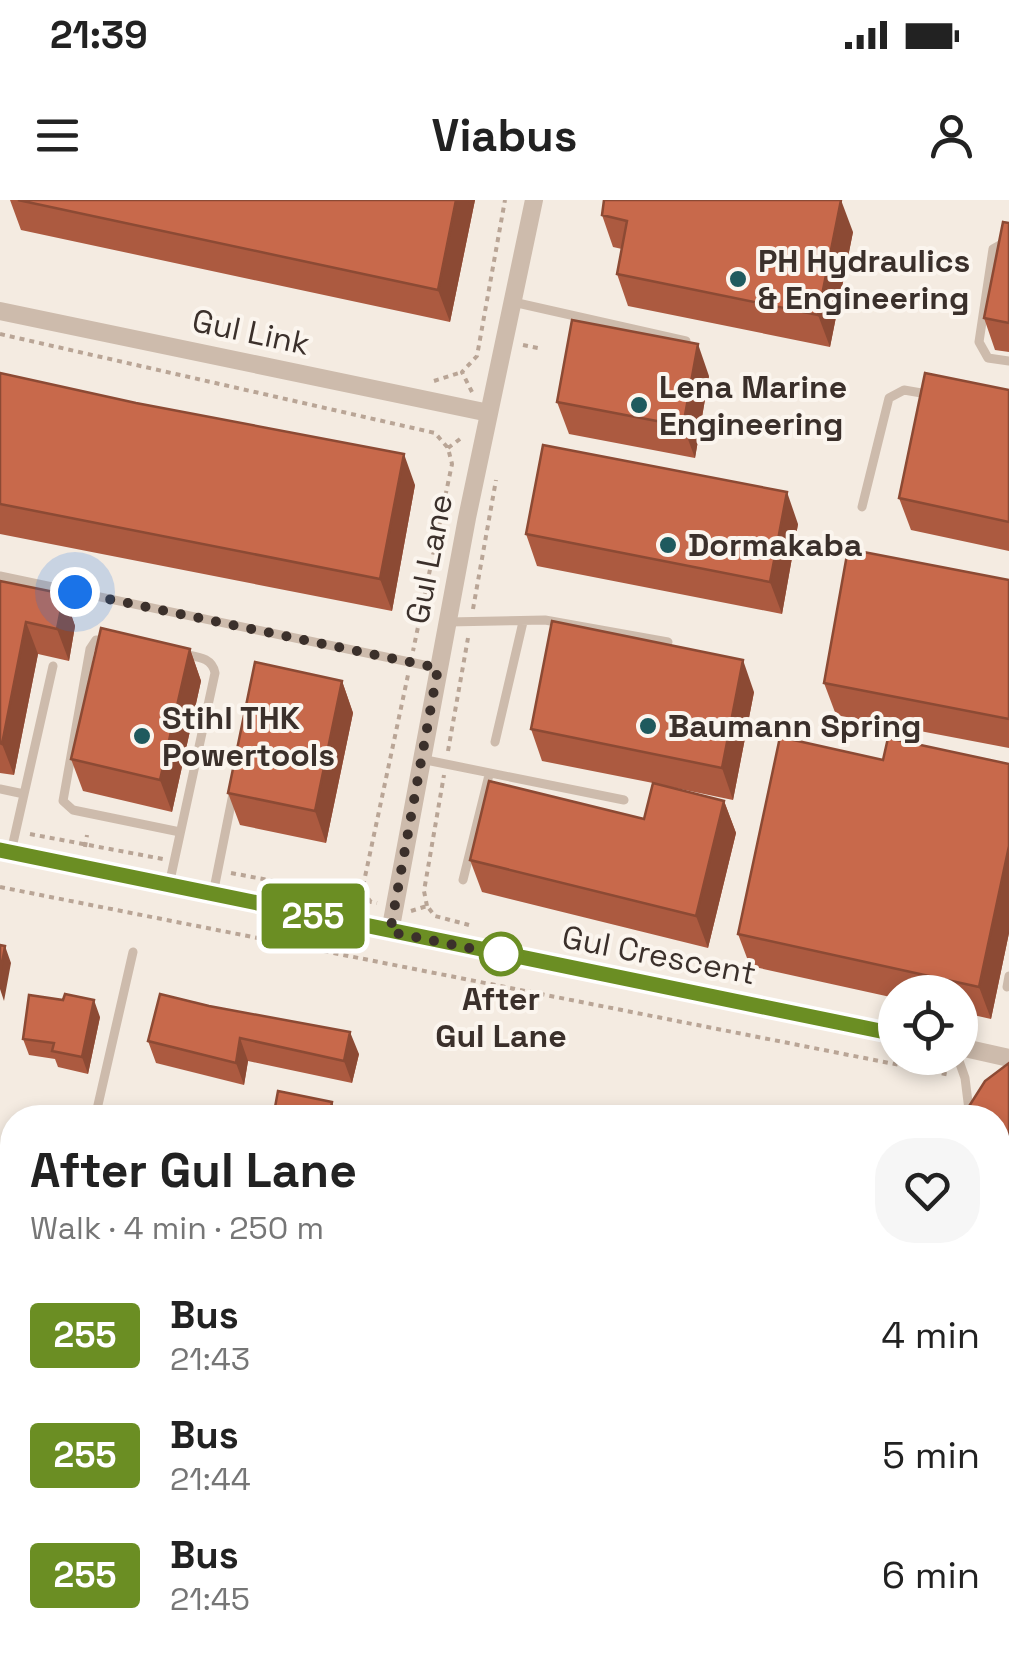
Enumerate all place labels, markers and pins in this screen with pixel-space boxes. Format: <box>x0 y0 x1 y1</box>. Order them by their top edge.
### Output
place label: PH Hydraulics & Engineering <box>758 241 970 318</box>
marker: PH Hydraulics & Engineering <box>727 268 749 290</box>
place label: Lena Marine Engineering <box>659 367 847 444</box>
marker: Lena Marine Engineering <box>628 394 650 416</box>
place label: Dormakaba <box>688 525 863 565</box>
marker: Dormakaba <box>657 534 679 556</box>
place label: Stihl THK Powertools <box>162 698 335 775</box>
place label: Baumann Spring <box>668 706 922 746</box>
marker: Baumann Spring <box>637 715 659 737</box>
marker: Stihl THK Powertools <box>131 725 153 747</box>
marker: After Gul Lane <box>480 933 522 975</box>
place label: After Gul Lane <box>435 979 567 1056</box>

